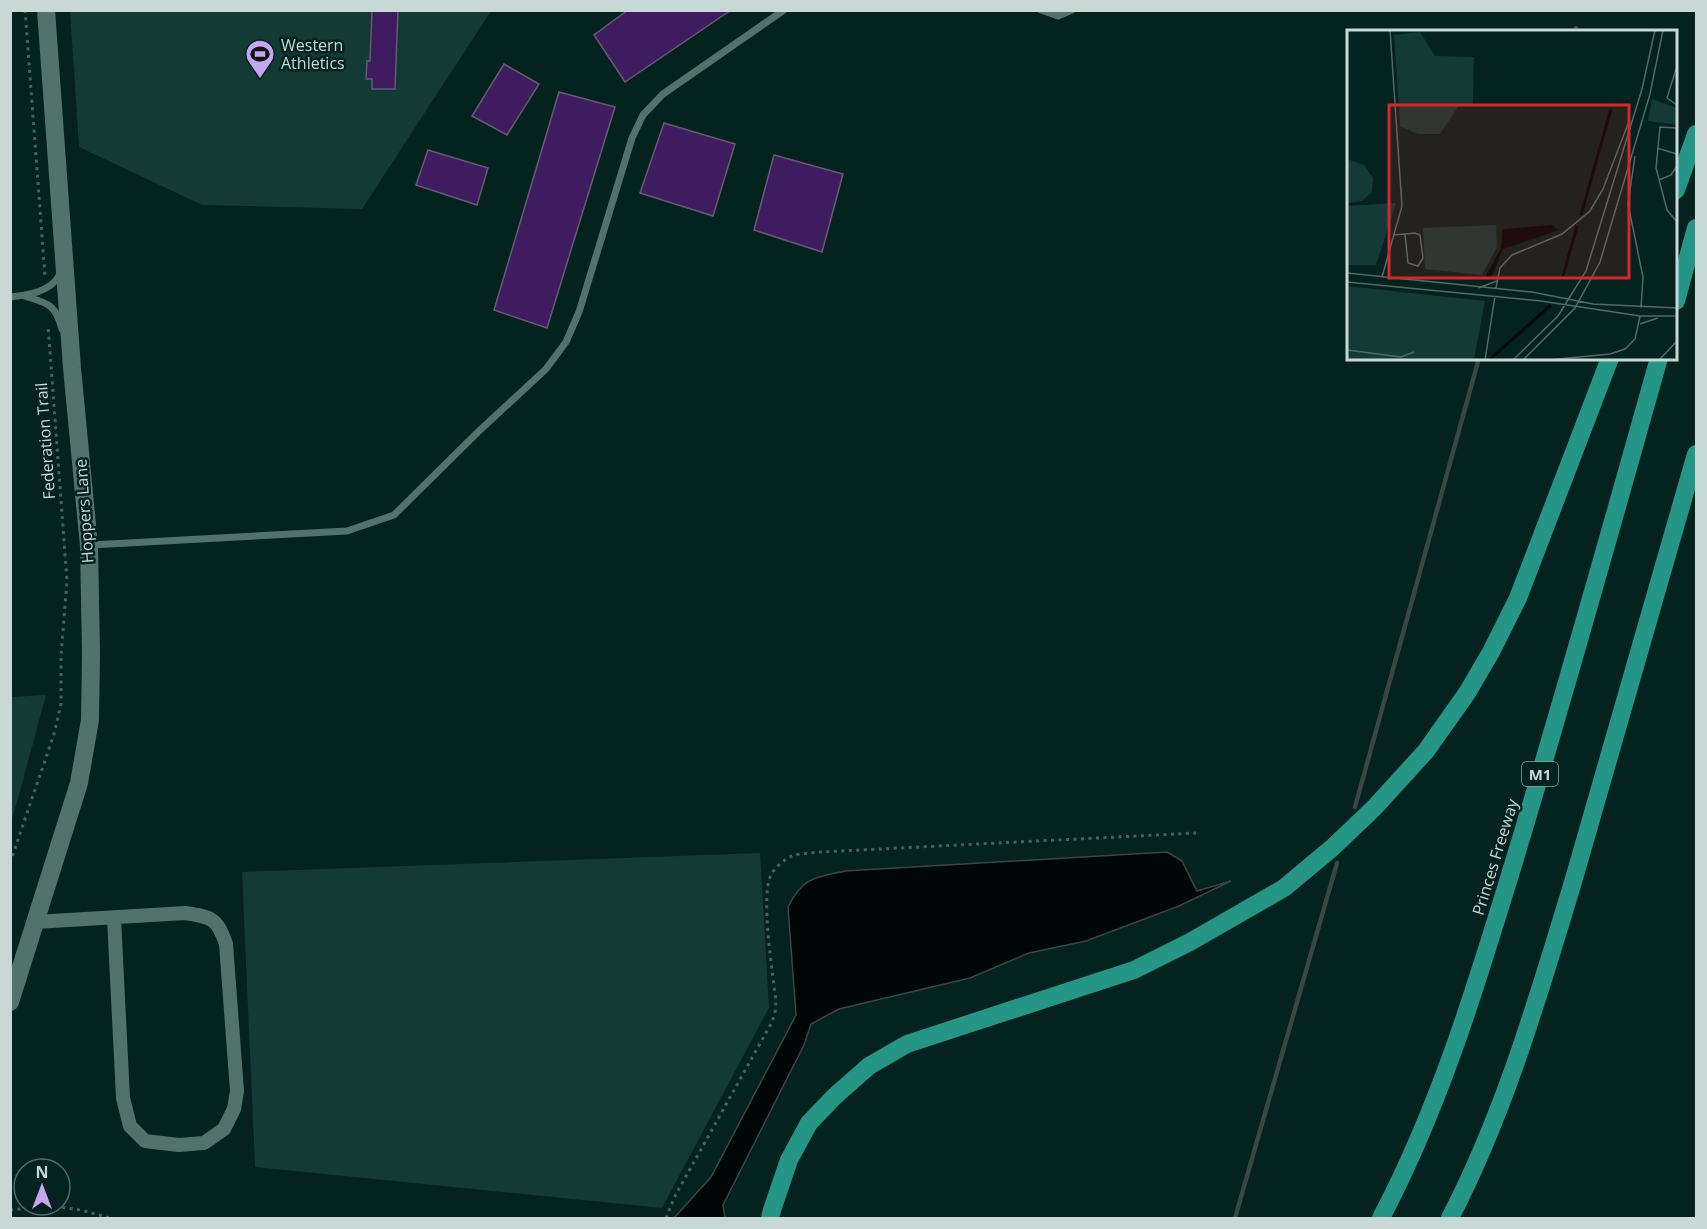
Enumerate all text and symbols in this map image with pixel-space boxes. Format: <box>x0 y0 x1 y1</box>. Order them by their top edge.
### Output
inset map <box>1347 30 1677 360</box>
place label: Western Athletics <box>281 34 345 74</box>
sports icon: Western Athletics <box>244 38 276 80</box>
street label: Federation Trail <box>30 382 60 500</box>
street label: Hoppers Lane <box>69 458 99 564</box>
road number: M1 <box>1522 762 1558 786</box>
street label: Princes Freeway <box>1467 795 1523 918</box>
north arrow <box>12 1157 72 1217</box>
text: N <box>35 1161 49 1183</box>

